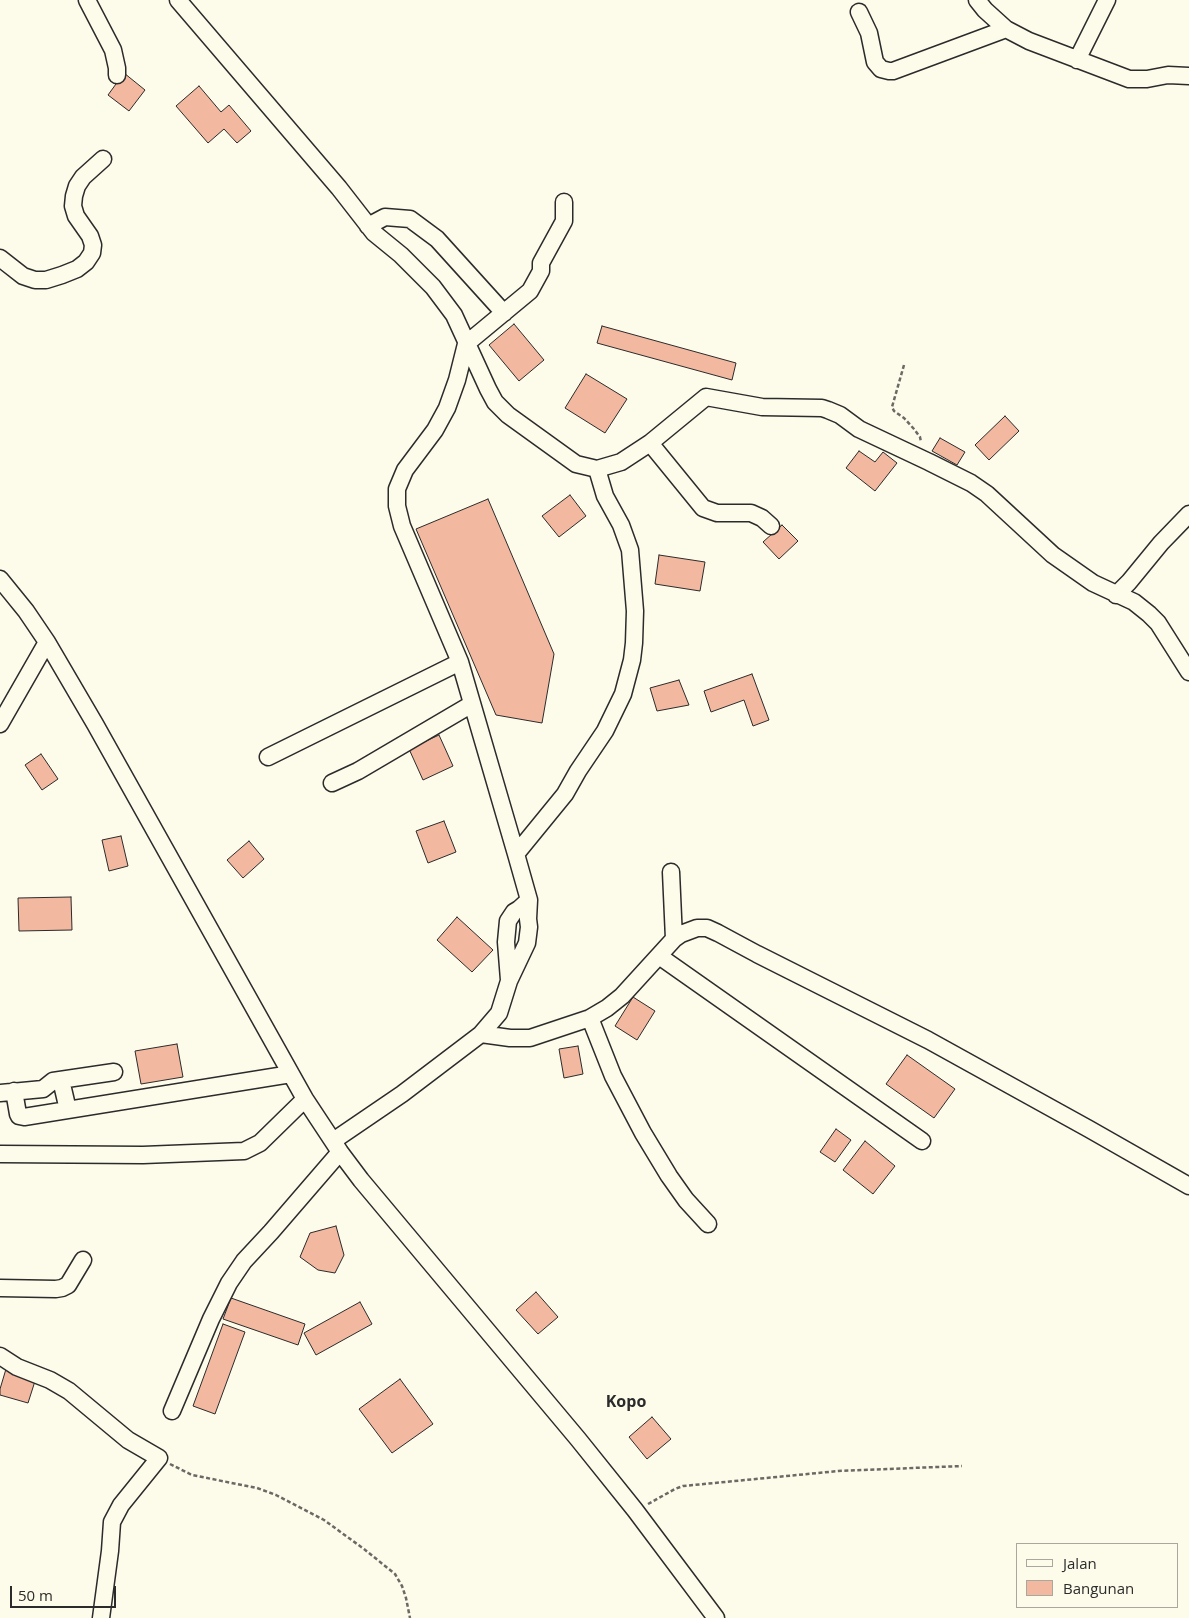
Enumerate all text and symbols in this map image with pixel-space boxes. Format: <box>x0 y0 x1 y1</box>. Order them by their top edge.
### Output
district label: Kopo <box>606 1392 646 1412</box>
legend <box>1016 1543 1179 1608</box>
text: Jalan <box>1063 1553 1097 1573</box>
scale bar <box>12 1576 119 1608</box>
text: Bangunan <box>1063 1578 1134 1598</box>
text: 50 m <box>18 1585 53 1605</box>

